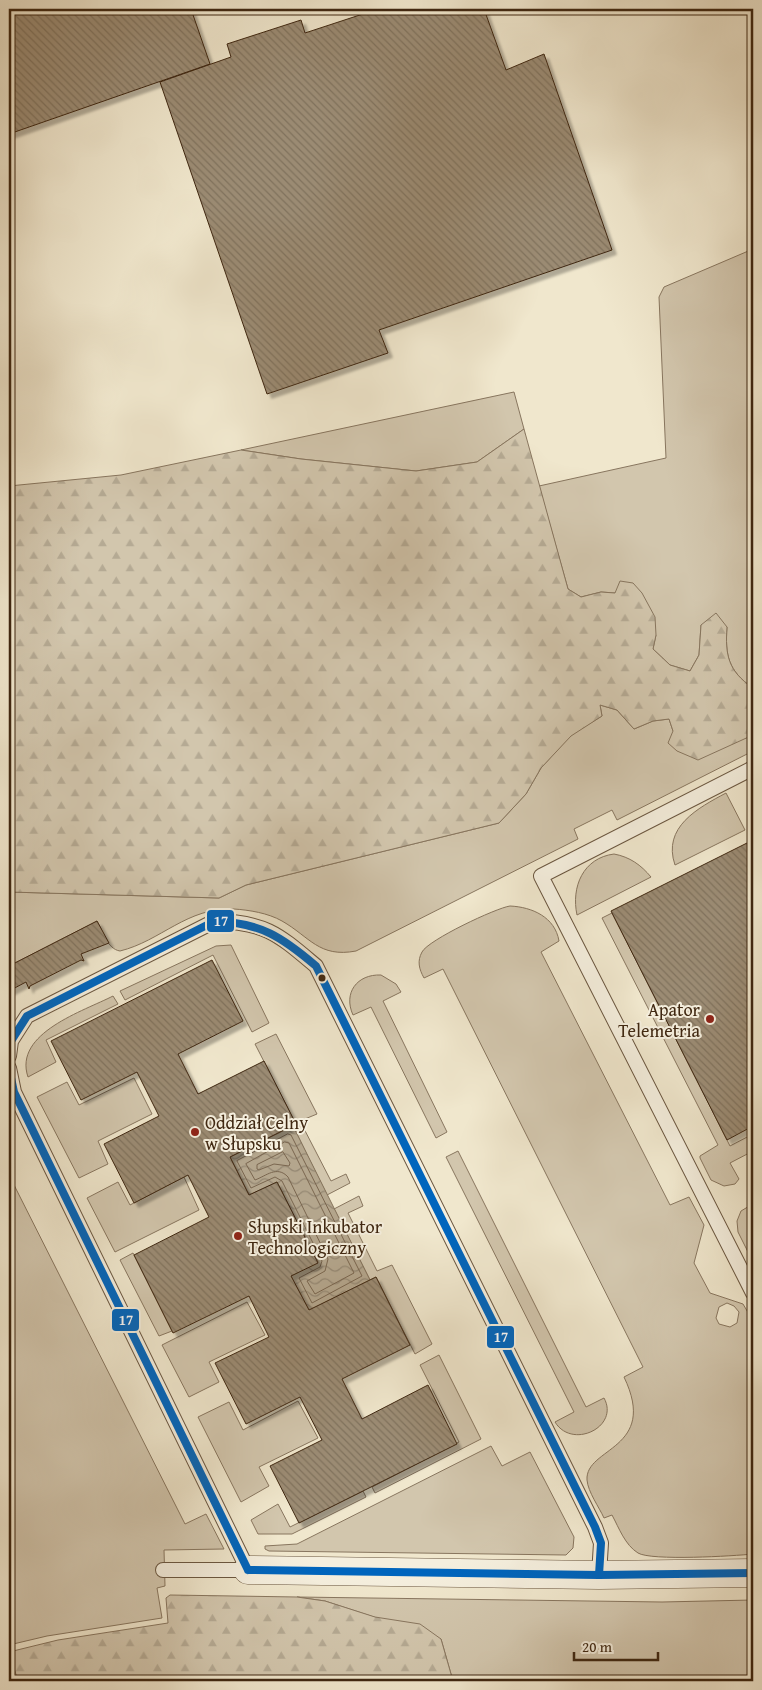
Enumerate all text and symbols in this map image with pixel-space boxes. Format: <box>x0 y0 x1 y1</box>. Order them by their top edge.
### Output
line badge: 17 <box>206 909 235 933</box>
text: 17 <box>214 911 228 931</box>
unlabelled marker <box>317 973 327 983</box>
place label: Apator Telemetria <box>618 996 701 1044</box>
marker: Apator Telemetria <box>704 1013 716 1025</box>
place label: Oddział Celny w Słupsku <box>205 1109 308 1157</box>
marker: Oddział Celny w Słupsku <box>189 1126 201 1138</box>
place label: Słupski Inkubator Technologiczny <box>248 1213 383 1261</box>
marker: Słupski Inkubator Technologiczny <box>232 1230 244 1242</box>
line badge: 17 <box>111 1308 140 1332</box>
text: 17 <box>119 1310 133 1330</box>
line badge: 17 <box>486 1325 515 1349</box>
text: 17 <box>494 1327 508 1347</box>
scale bar <box>574 1630 658 1662</box>
text: 20 m <box>582 1636 613 1657</box>

